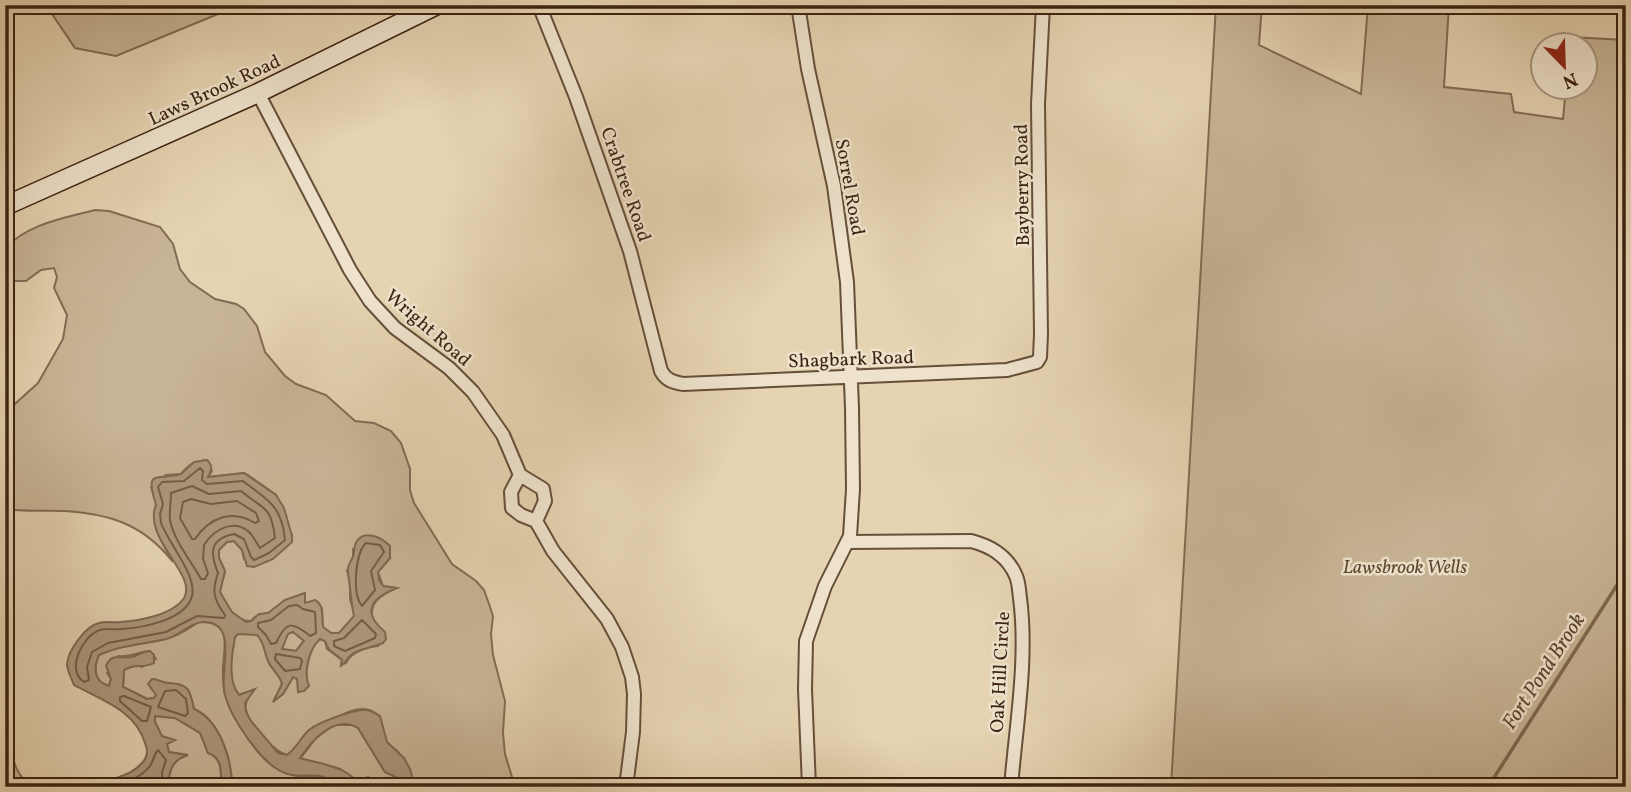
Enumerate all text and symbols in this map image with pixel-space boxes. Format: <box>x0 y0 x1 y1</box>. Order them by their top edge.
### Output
north arrow <box>1530 32 1600 102</box>
street label: Laws Brook Road <box>145 49 285 133</box>
text: N <box>1558 65 1581 95</box>
street label: Bayberry Road <box>1009 123 1037 247</box>
street label: Crabtree Road <box>593 124 657 245</box>
street label: Sorrel Road <box>828 137 870 238</box>
street label: Wright Road <box>379 284 476 373</box>
street label: Shagbark Road <box>788 345 914 375</box>
park label: Lawsbrook Wells <box>1343 555 1467 581</box>
water label: Fort Pond Brook <box>1496 608 1593 736</box>
street label: Oak Hill Circle <box>985 611 1017 733</box>

